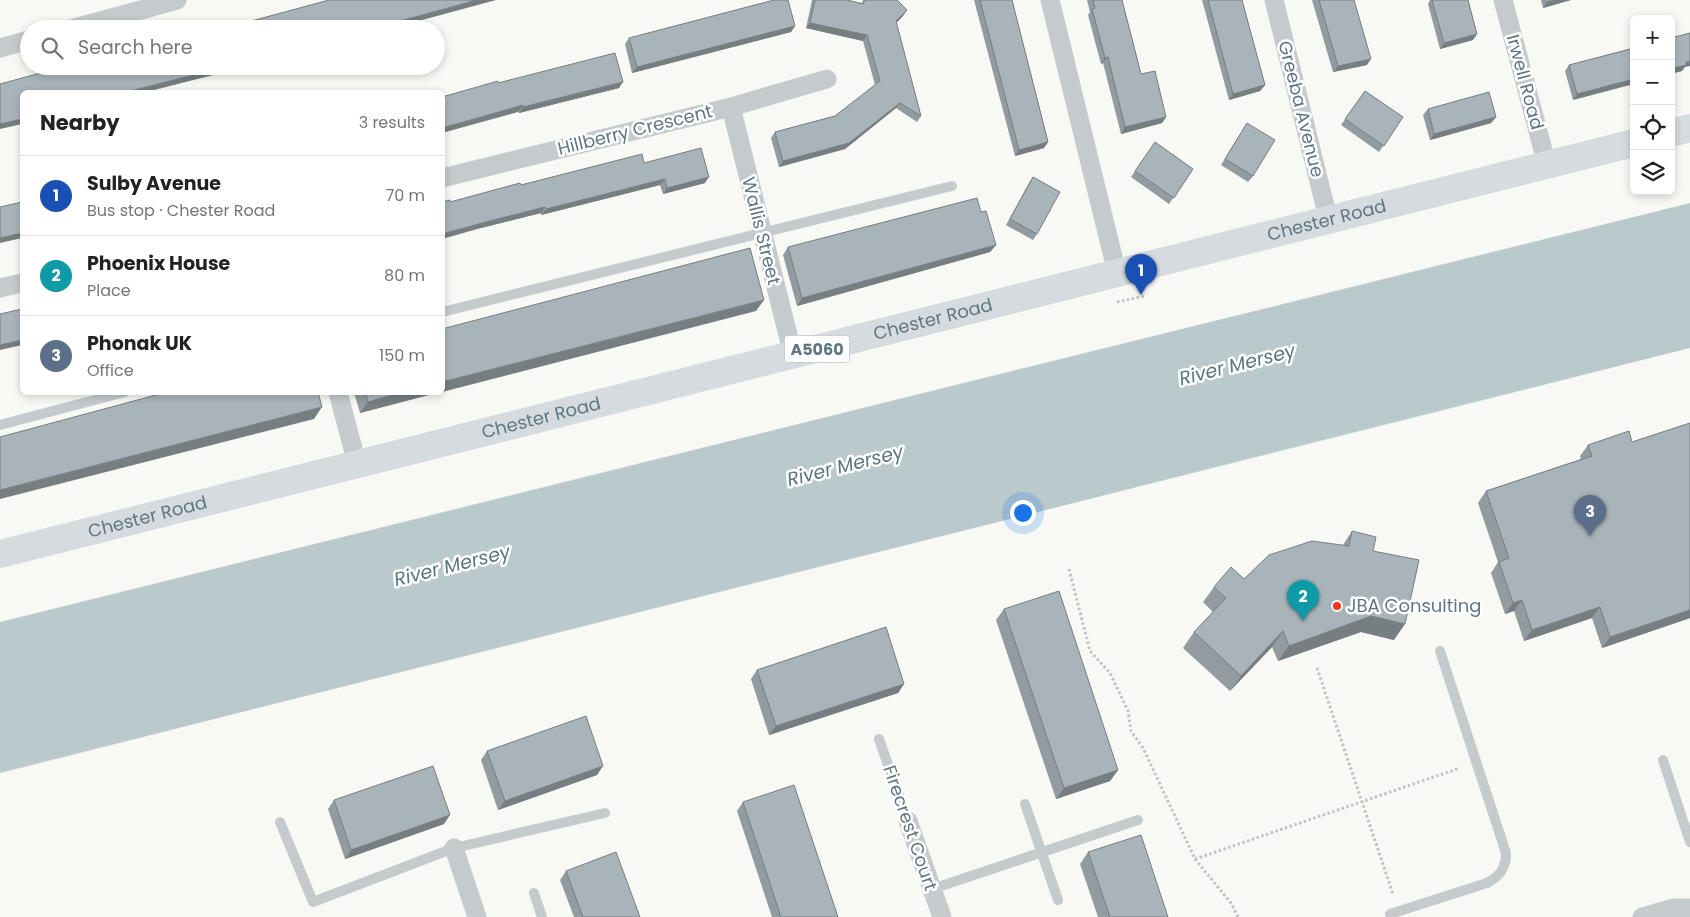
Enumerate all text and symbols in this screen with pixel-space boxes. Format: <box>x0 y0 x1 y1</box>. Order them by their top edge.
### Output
map controls <box>1630 15 1675 195</box>
button: + <box>1630 15 1675 60</box>
search box <box>20 20 445 75</box>
street label: Irwell Road <box>1501 32 1550 132</box>
icon: search <box>38 34 66 62</box>
text: Search here <box>78 34 192 61</box>
street label: Greeba Avenue <box>1272 38 1331 180</box>
button: − <box>1630 60 1675 105</box>
street label: Hillberry Crescent <box>555 98 715 161</box>
button: locate <box>1630 105 1675 150</box>
text: Nearby <box>40 108 120 137</box>
text: 3 results <box>359 111 425 134</box>
button: layers <box>1630 150 1675 195</box>
text: Sulby Avenue <box>87 170 221 197</box>
street label: Wallis Street <box>736 175 787 287</box>
text: 1 <box>53 184 59 207</box>
text: 70 m <box>385 184 425 207</box>
street label: Chester Road <box>1264 193 1389 247</box>
text: Bus stop · Chester Road <box>87 199 275 222</box>
text: Phoenix House <box>87 250 230 277</box>
pin: 1 <box>1125 254 1157 295</box>
text: 2 <box>51 264 61 287</box>
text: 80 m <box>384 264 425 287</box>
text: Place <box>87 279 131 302</box>
street label: Chester Road <box>871 292 995 346</box>
text: Phonak UK <box>87 330 192 357</box>
road number: A5060 <box>784 336 850 362</box>
water label: River Mersey <box>1176 337 1299 392</box>
text: 3 <box>51 344 61 367</box>
text: 150 m <box>379 344 425 367</box>
text: Office <box>87 359 134 382</box>
street label: Chester Road <box>479 390 603 444</box>
water label: River Mersey <box>784 438 907 493</box>
street label: Chester Road <box>85 489 210 543</box>
pin: 3 <box>1574 495 1606 536</box>
your location <box>1010 500 1036 526</box>
water label: River Mersey <box>391 538 514 593</box>
pin: 2 <box>1287 580 1319 621</box>
place label: JBA Consulting <box>1347 593 1481 618</box>
marker: JBA Consulting <box>1331 600 1343 612</box>
street label: Firecrest Court <box>877 762 944 894</box>

